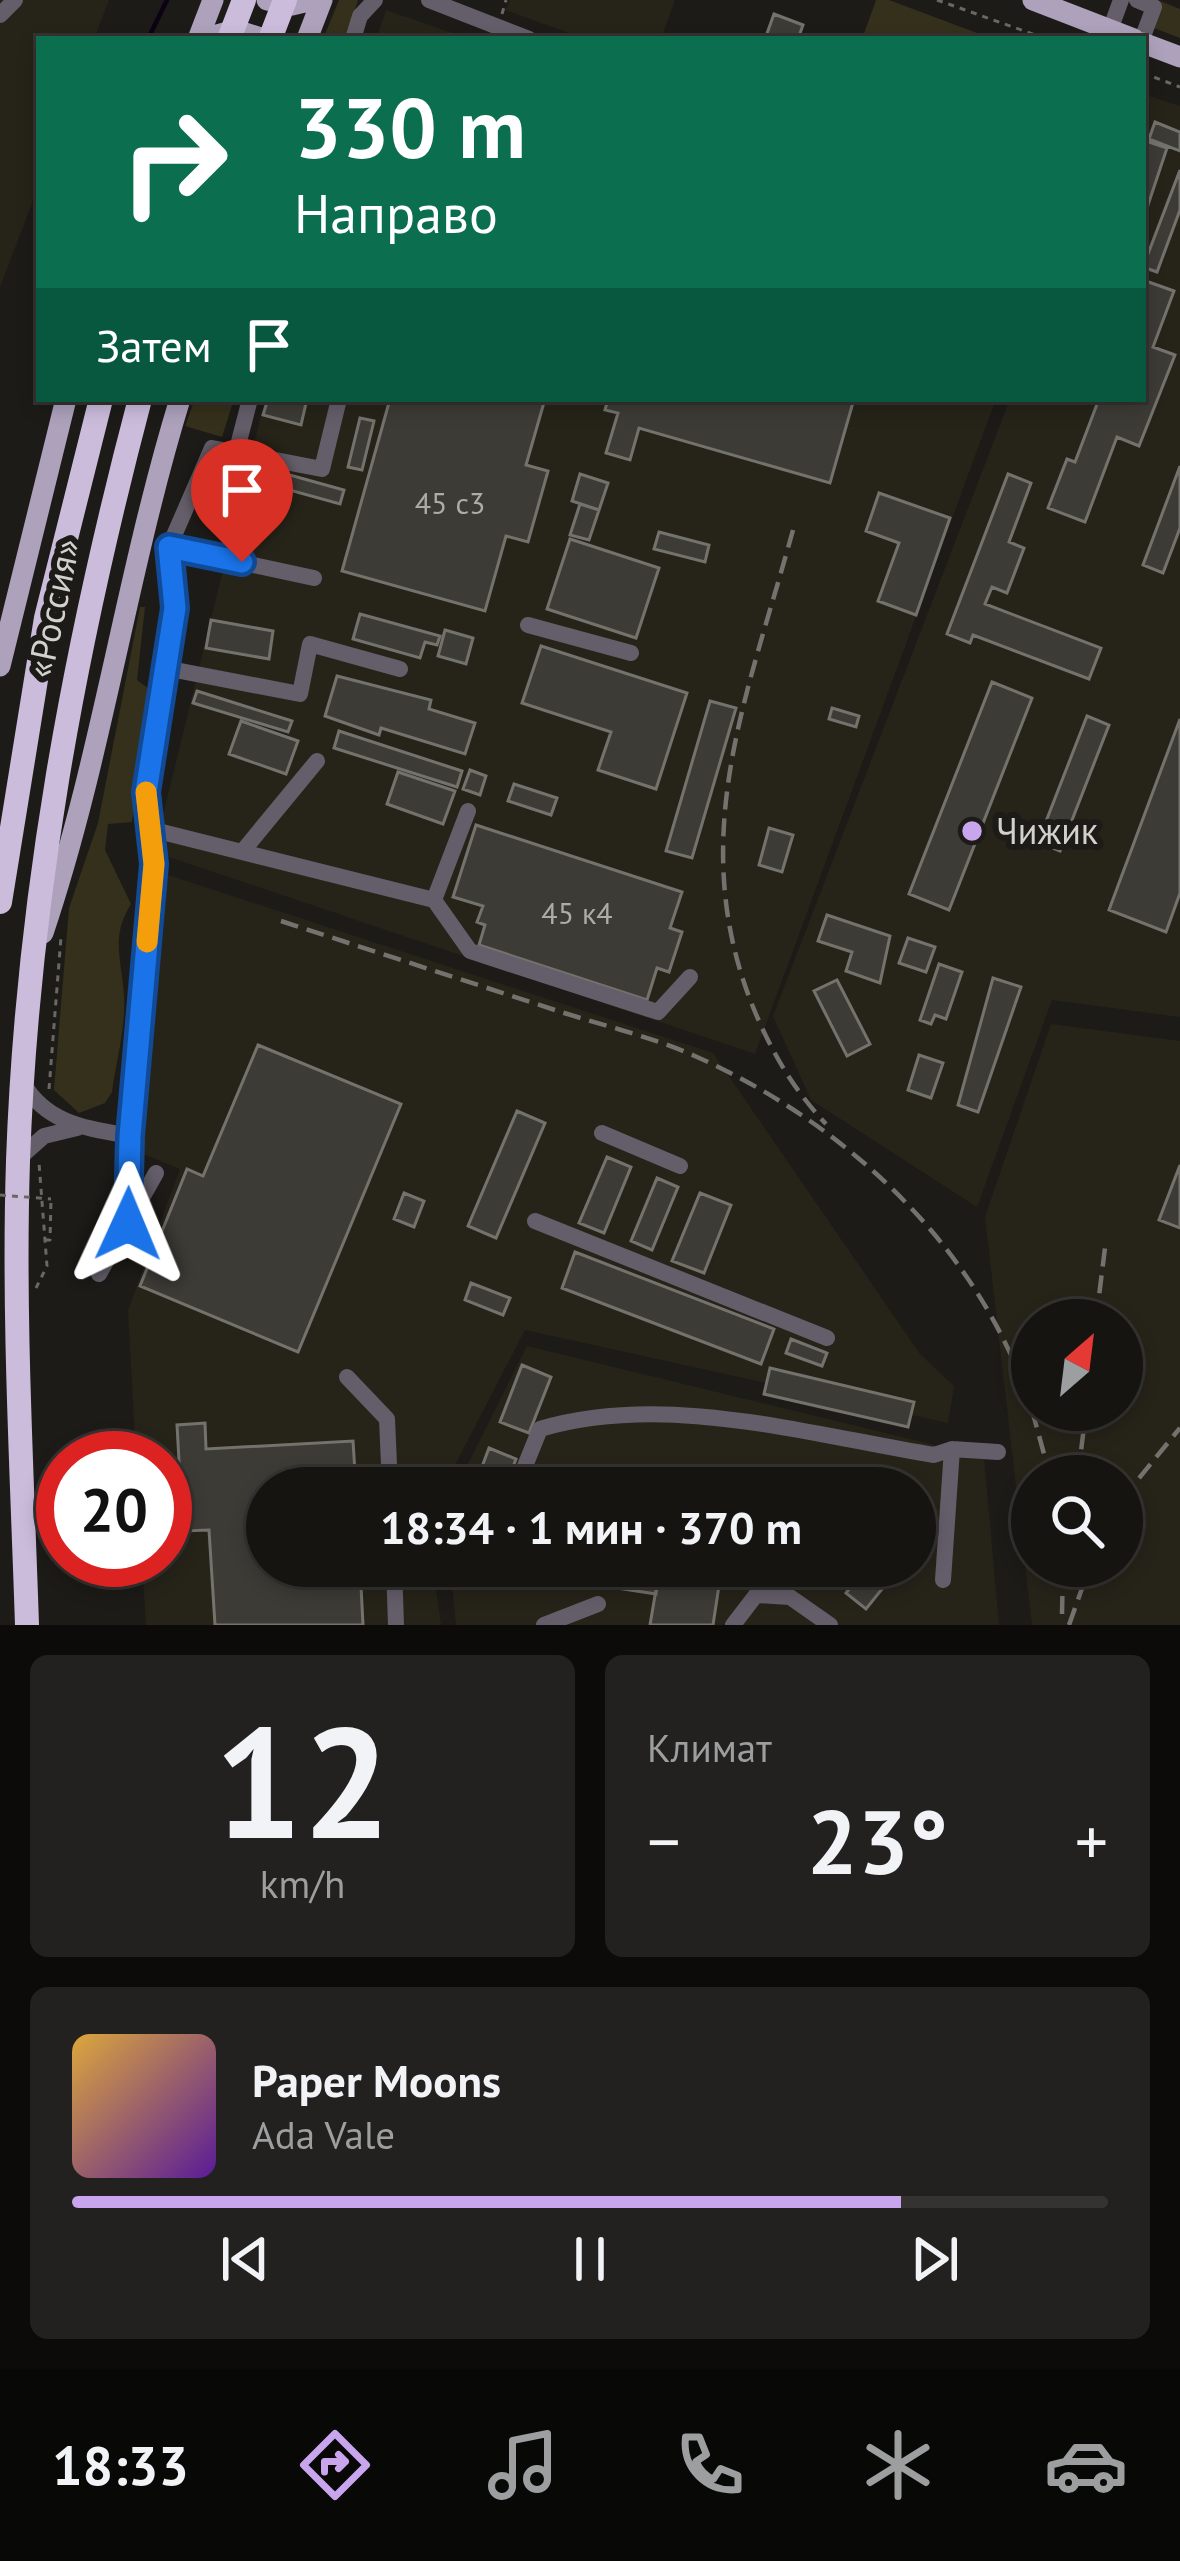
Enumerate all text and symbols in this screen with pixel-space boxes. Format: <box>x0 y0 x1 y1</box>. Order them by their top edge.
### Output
text: 330 m <box>294 72 526 181</box>
icon: right <box>96 84 252 240</box>
text: Направо <box>294 178 498 248</box>
icon: arrive <box>236 312 302 378</box>
text: Затем <box>96 316 212 374</box>
pin <box>191 439 293 562</box>
icon: arrive <box>209 457 275 523</box>
house number: 45 с3 <box>415 483 485 522</box>
street label: «Россия» <box>15 534 90 682</box>
place label: Чижик <box>996 807 1098 854</box>
marker: Чижик <box>959 818 985 844</box>
house number: 45 к4 <box>541 893 613 932</box>
position arrow <box>65 1161 191 1287</box>
north arrow <box>1011 1299 1143 1431</box>
map controls <box>1011 1299 1143 1587</box>
speed limit sign: 20 <box>36 1431 192 1587</box>
button: search <box>1011 1455 1143 1587</box>
text: 18:34 · 1 мин · 370 m <box>380 1498 802 1556</box>
text: 12 <box>214 1679 391 1881</box>
text: Климат <box>647 1722 772 1773</box>
text: 23° <box>807 1782 948 1899</box>
text: − <box>647 1798 680 1883</box>
text: + <box>1075 1798 1108 1883</box>
text: km/h <box>260 1858 345 1909</box>
text: Paper Moons <box>252 2051 501 2109</box>
text: Ada Vale <box>252 2109 395 2160</box>
icon: previous <box>212 2226 278 2292</box>
icon: pause <box>557 2226 623 2292</box>
icon: next <box>902 2226 968 2292</box>
icon: directions <box>293 2423 377 2507</box>
icon: music <box>481 2423 565 2507</box>
icon: phone <box>668 2423 752 2507</box>
icon: climate <box>856 2423 940 2507</box>
icon: car <box>1044 2423 1128 2507</box>
text: 18:33 <box>52 2430 189 2500</box>

